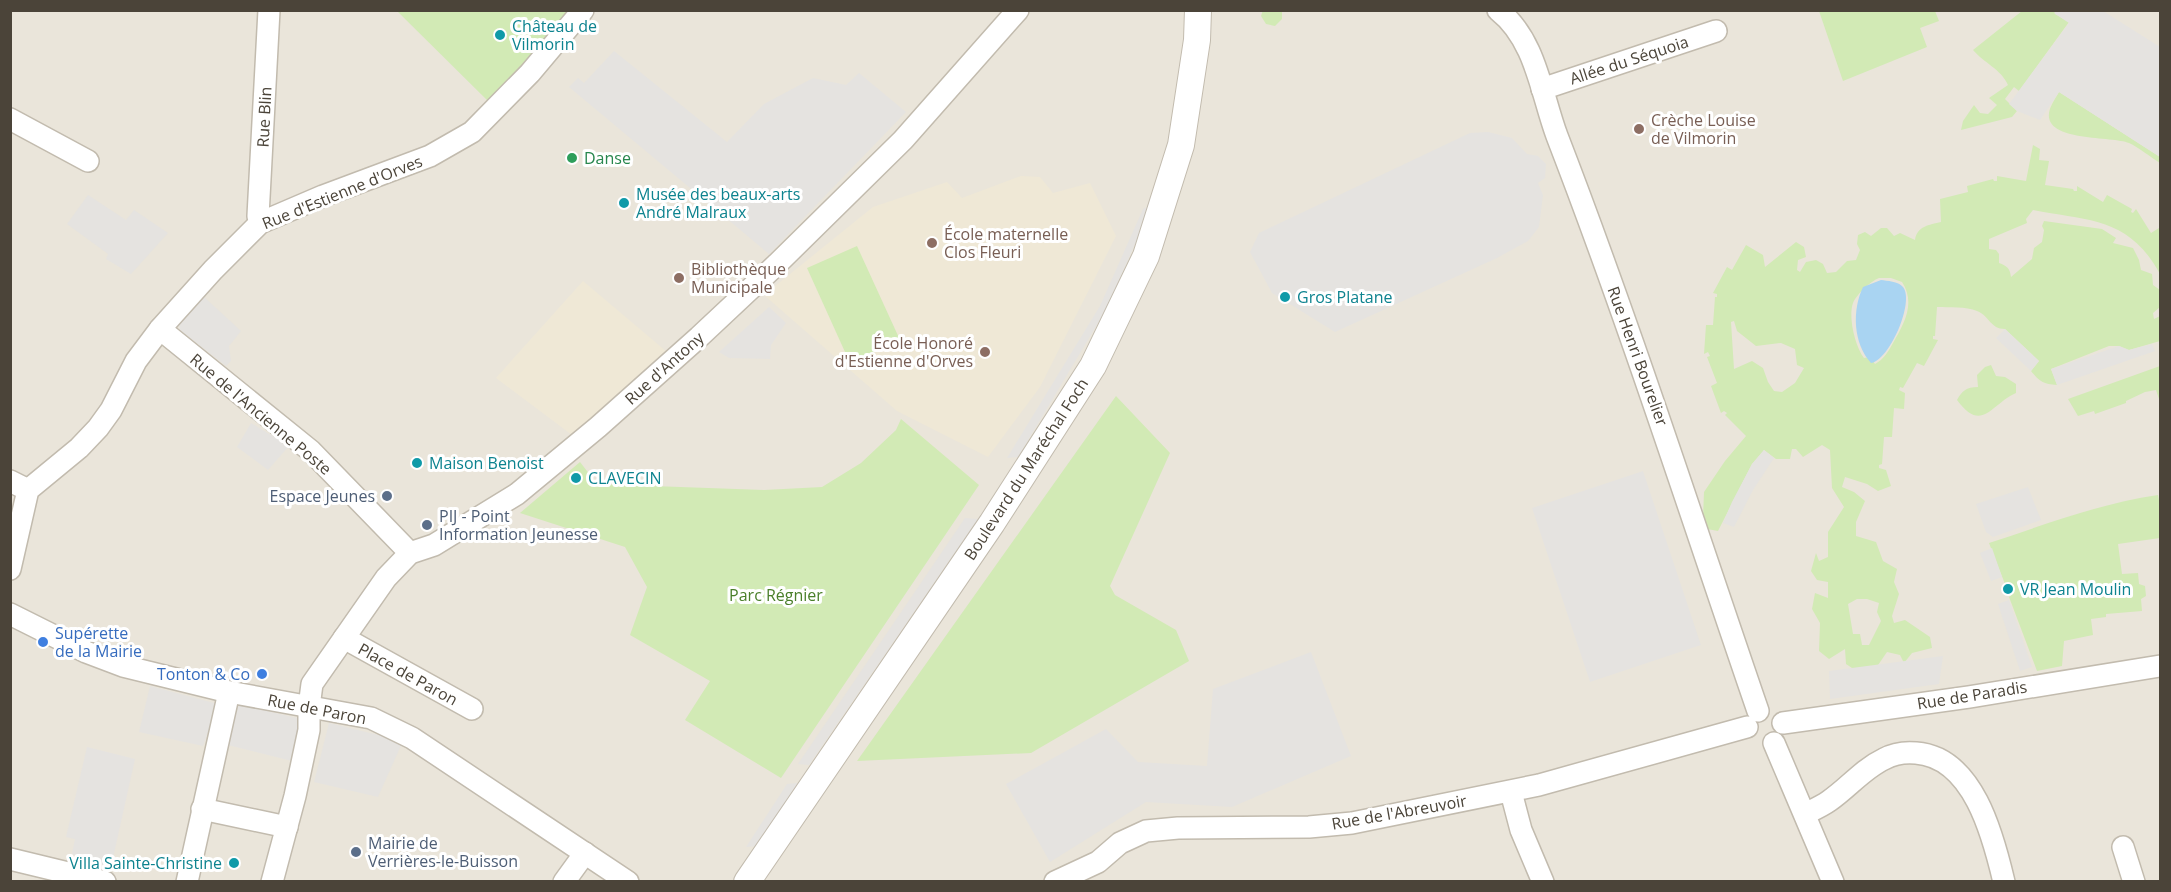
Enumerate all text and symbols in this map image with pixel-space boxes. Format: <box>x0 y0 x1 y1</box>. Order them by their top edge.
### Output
place label: Château de Vilmorin <box>512 15 597 55</box>
marker: Château de Vilmorin <box>493 28 507 42</box>
street label: Allée du Séquoia <box>1567 30 1691 90</box>
street label: Rue Blin <box>251 86 277 148</box>
place label: Crèche Louise de Vilmorin <box>1651 109 1756 149</box>
marker: Crèche Louise de Vilmorin <box>1632 122 1646 136</box>
place label: Danse <box>584 147 631 169</box>
street label: Rue d'Estienne d'Orves <box>259 150 425 234</box>
marker: Danse <box>565 151 579 165</box>
place label: Musée des beaux-arts André Malraux <box>636 183 800 223</box>
marker: Musée des beaux-arts André Malraux <box>617 196 631 210</box>
place label: École maternelle Clos Fleuri <box>944 223 1068 263</box>
marker: École maternelle Clos Fleuri <box>925 236 939 250</box>
place label: Bibliothèque Municipale <box>691 258 786 298</box>
marker: Bibliothèque Municipale <box>672 271 686 285</box>
street label: Rue Henri Bourelier <box>1603 283 1674 429</box>
place label: Gros Platane <box>1297 286 1393 308</box>
marker: Gros Platane <box>1278 290 1292 304</box>
street label: Rue d'Antony <box>620 326 709 409</box>
place label: École Honoré d'Estienne d'Orves <box>835 332 973 372</box>
marker: École Honoré d'Estienne d'Orves <box>978 345 992 359</box>
street label: Rue de l'Ancienne Poste <box>186 348 336 480</box>
street label: Boulevard du Maréchal Foch <box>959 374 1093 564</box>
place label: Maison Benoist <box>429 452 544 474</box>
marker: Maison Benoist <box>410 456 424 470</box>
place label: CLAVECIN <box>588 467 662 489</box>
marker: CLAVECIN <box>569 471 583 485</box>
place label: Espace Jeunes <box>269 485 375 507</box>
marker: Espace Jeunes <box>380 489 394 503</box>
place label: PIJ - Point Information Jeunesse <box>439 505 598 545</box>
marker: PIJ - Point Information Jeunesse <box>420 518 434 532</box>
place label: VR Jean Moulin <box>2020 578 2131 600</box>
marker: VR Jean Moulin <box>2001 582 2015 596</box>
park label: Parc Régnier <box>729 584 823 606</box>
place label: Supérette de la Mairie <box>55 622 142 662</box>
marker: Supérette de la Mairie <box>36 635 50 649</box>
street label: Place de Paron <box>354 638 462 710</box>
place label: Tonton & Co <box>157 663 250 685</box>
marker: Tonton & Co <box>255 667 269 681</box>
street label: Rue de Paradis <box>1915 675 2029 715</box>
street label: Rue de Paron <box>266 689 368 729</box>
street label: Rue de l'Abreuvoir <box>1330 789 1469 835</box>
place label: Mairie de Verrières-le-Buisson <box>368 832 518 872</box>
marker: Mairie de Verrières-le-Buisson <box>349 845 363 859</box>
place label: Villa Sainte-Christine <box>69 852 222 874</box>
marker: Villa Sainte-Christine <box>227 856 241 870</box>

